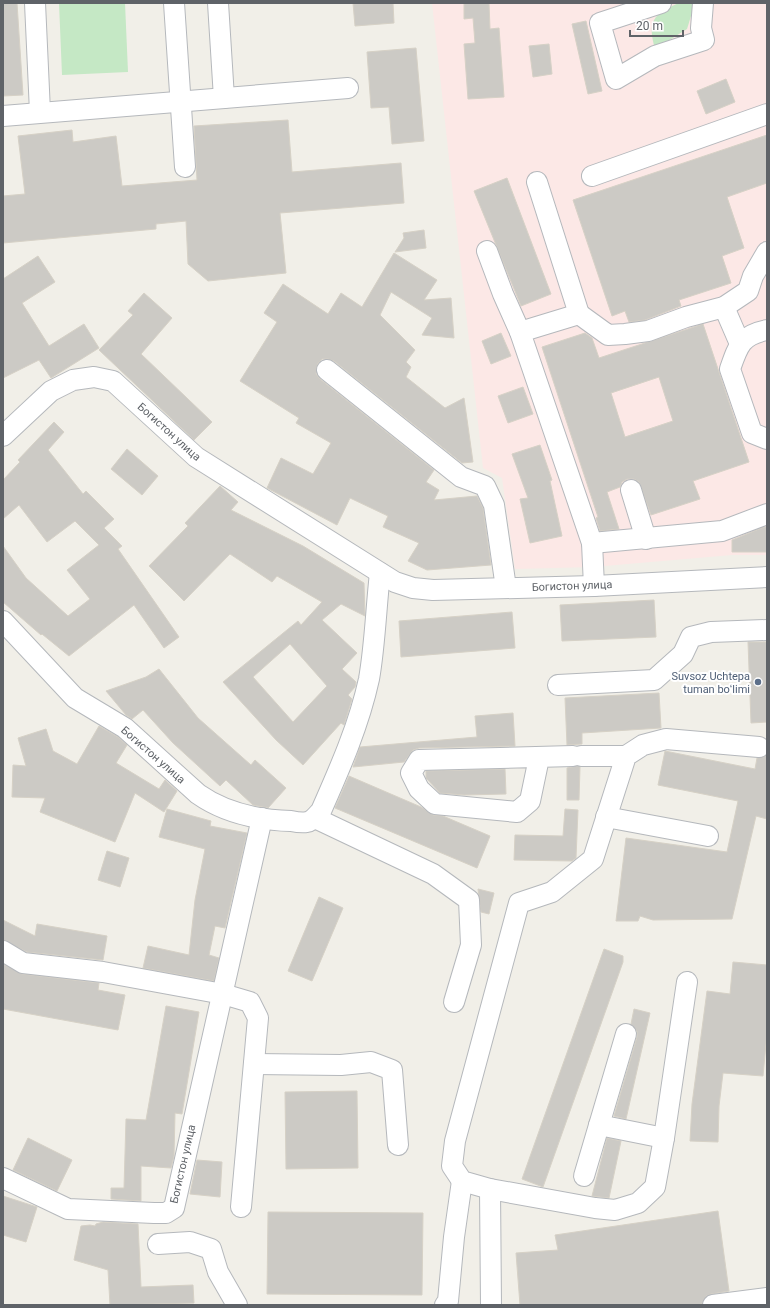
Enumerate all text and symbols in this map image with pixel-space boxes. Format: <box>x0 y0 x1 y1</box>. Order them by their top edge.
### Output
scale bar <box>630 12 683 38</box>
text: 20 m <box>636 19 663 33</box>
street label: Богистон улица <box>135 400 203 464</box>
street label: Богистон улица <box>532 578 612 594</box>
place label: Suvsoz Uchtepa tuman boʻlimi <box>671 670 750 696</box>
marker: Suvsoz Uchtepa tuman boʻlimi <box>753 677 763 687</box>
street label: Богистон улица <box>118 724 188 786</box>
street label: Богистон улица <box>168 1123 198 1205</box>

